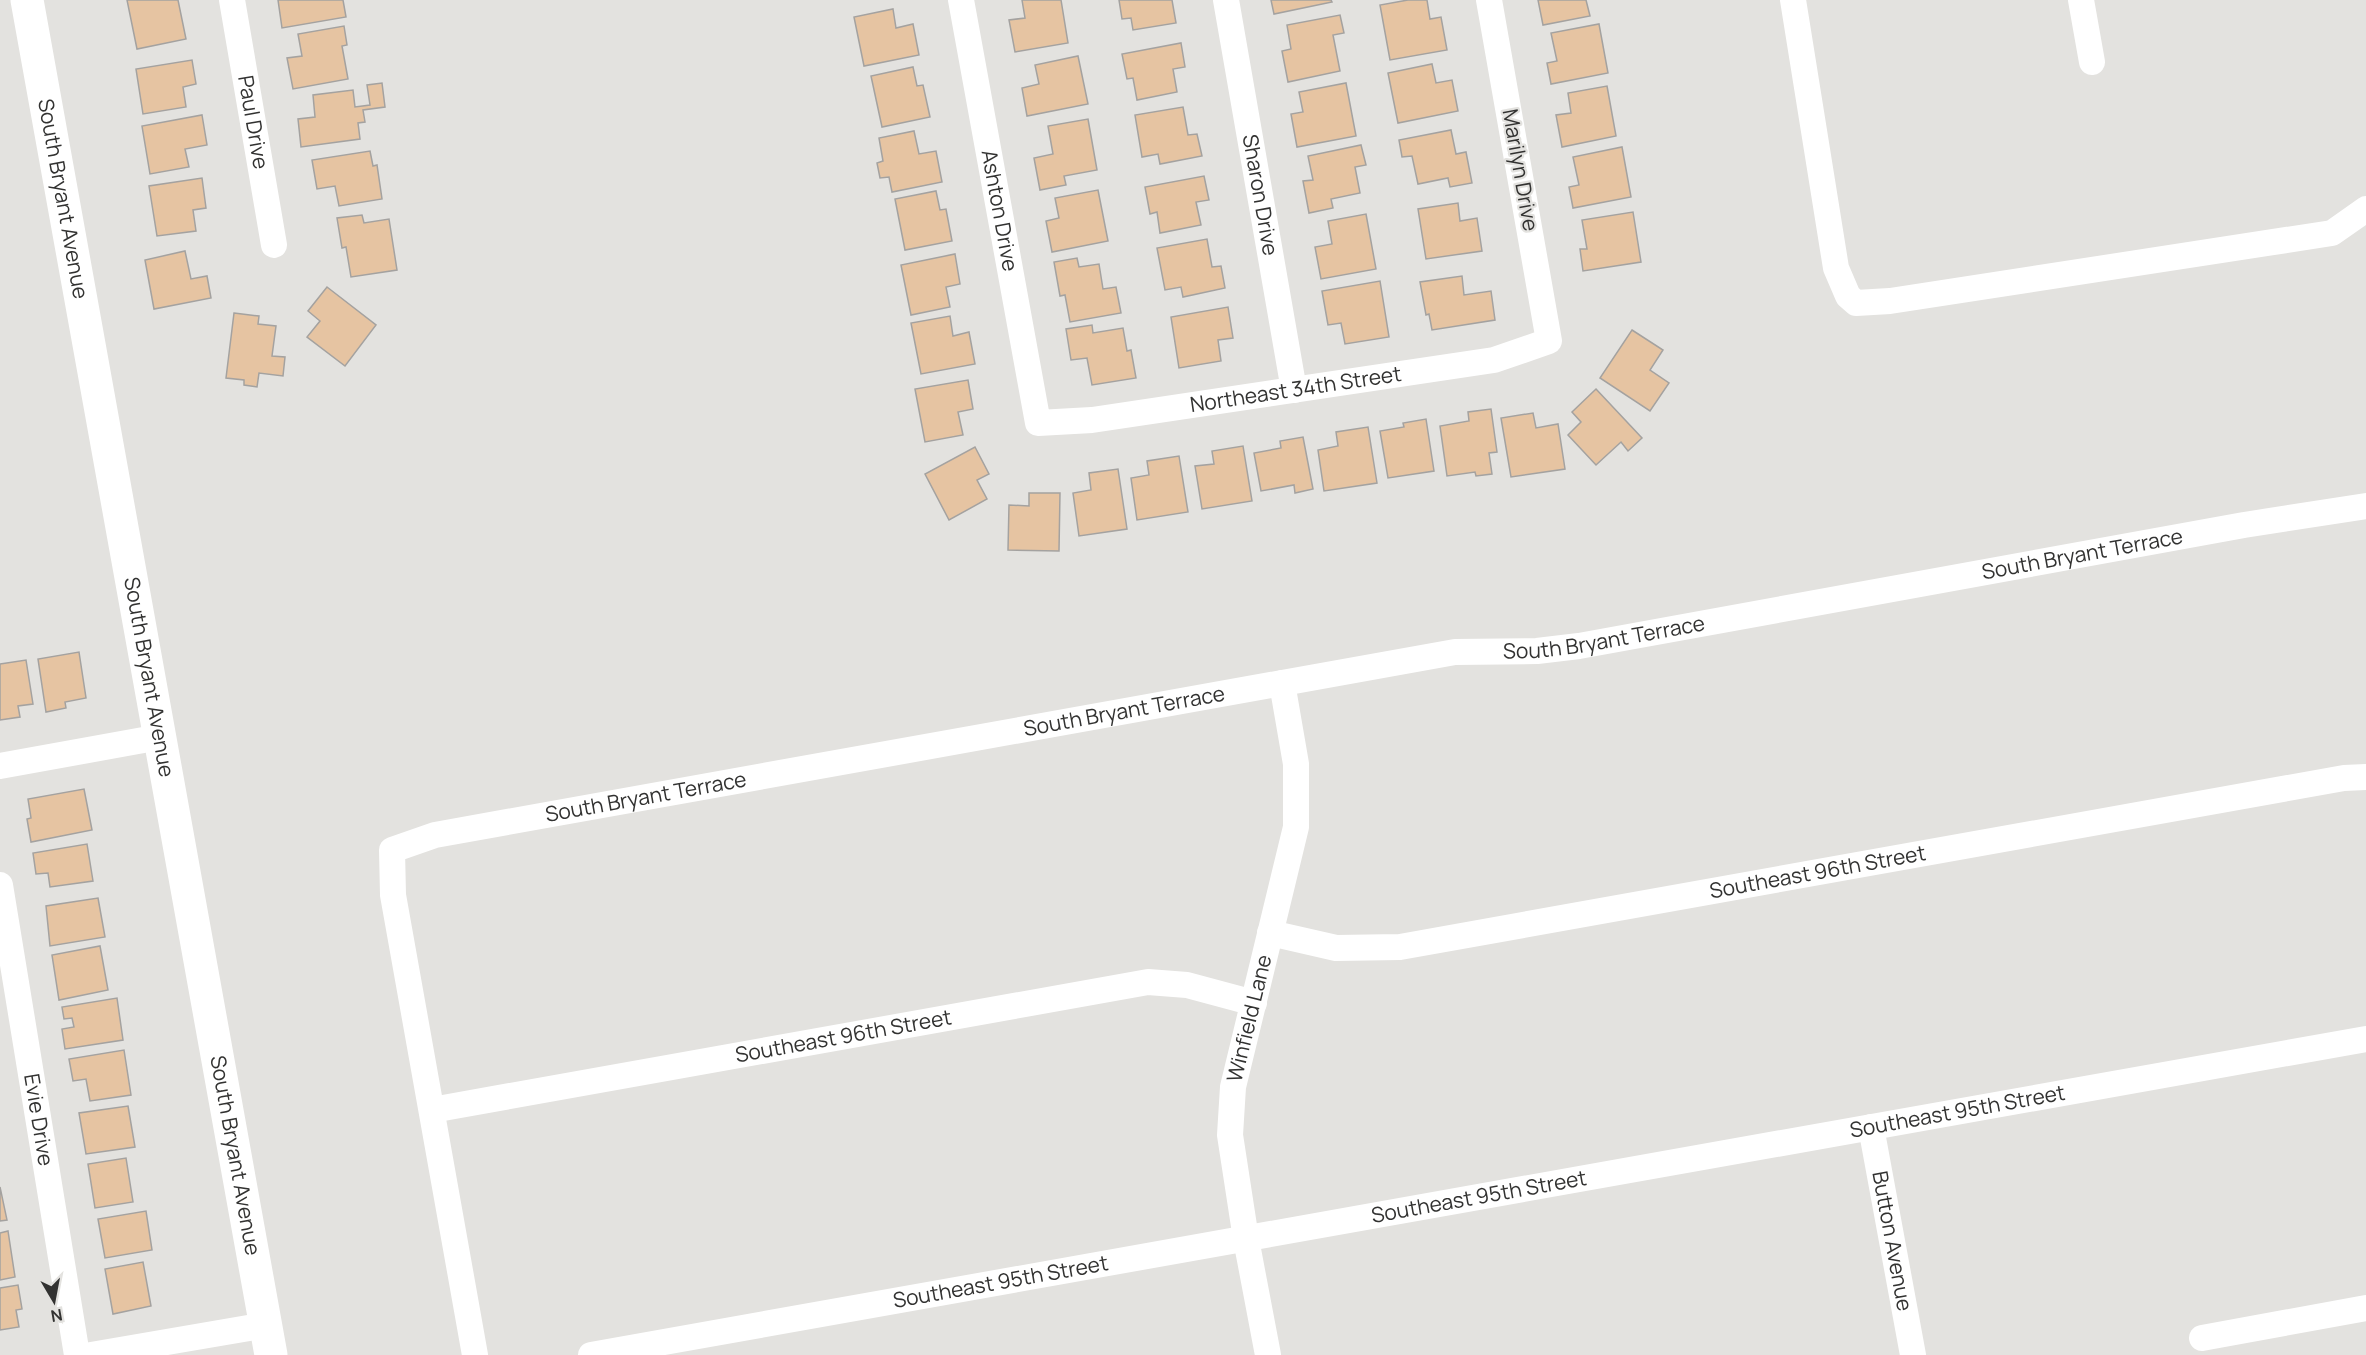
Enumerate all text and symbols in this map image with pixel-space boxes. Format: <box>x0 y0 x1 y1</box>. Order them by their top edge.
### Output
street label: Paul Drive <box>232 73 276 171</box>
street label: South Bryant Avenue <box>32 96 96 301</box>
street label: Marilyn Drive <box>1496 107 1545 233</box>
street label: Sharon Drive <box>1237 132 1285 258</box>
street label: Ashton Drive <box>976 147 1025 273</box>
street label: Northeast 34th Street <box>1188 359 1403 418</box>
street label: South Bryant Terrace <box>1979 521 2185 585</box>
street label: South Bryant Avenue <box>118 575 182 779</box>
street label: South Bryant Terrace <box>1503 608 1707 664</box>
street label: South Bryant Terrace <box>1021 679 1227 742</box>
street label: South Bryant Terrace <box>543 764 748 828</box>
street label: Southeast 96th Street <box>1707 838 1928 904</box>
street label: Winfield Lane <box>1220 952 1278 1085</box>
street label: Southeast 96th Street <box>733 1002 954 1069</box>
street label: South Bryant Avenue <box>204 1053 268 1257</box>
street label: Evie Drive <box>18 1071 61 1168</box>
street label: Southeast 95th Street <box>1847 1078 2067 1144</box>
street label: Southeast 95th Street <box>1369 1163 1589 1229</box>
street label: Button Avenue <box>1866 1169 1920 1313</box>
street label: Southeast 95th Street <box>891 1248 1110 1314</box>
north arrow <box>24 1271 84 1331</box>
text: N <box>49 1304 64 1328</box>

